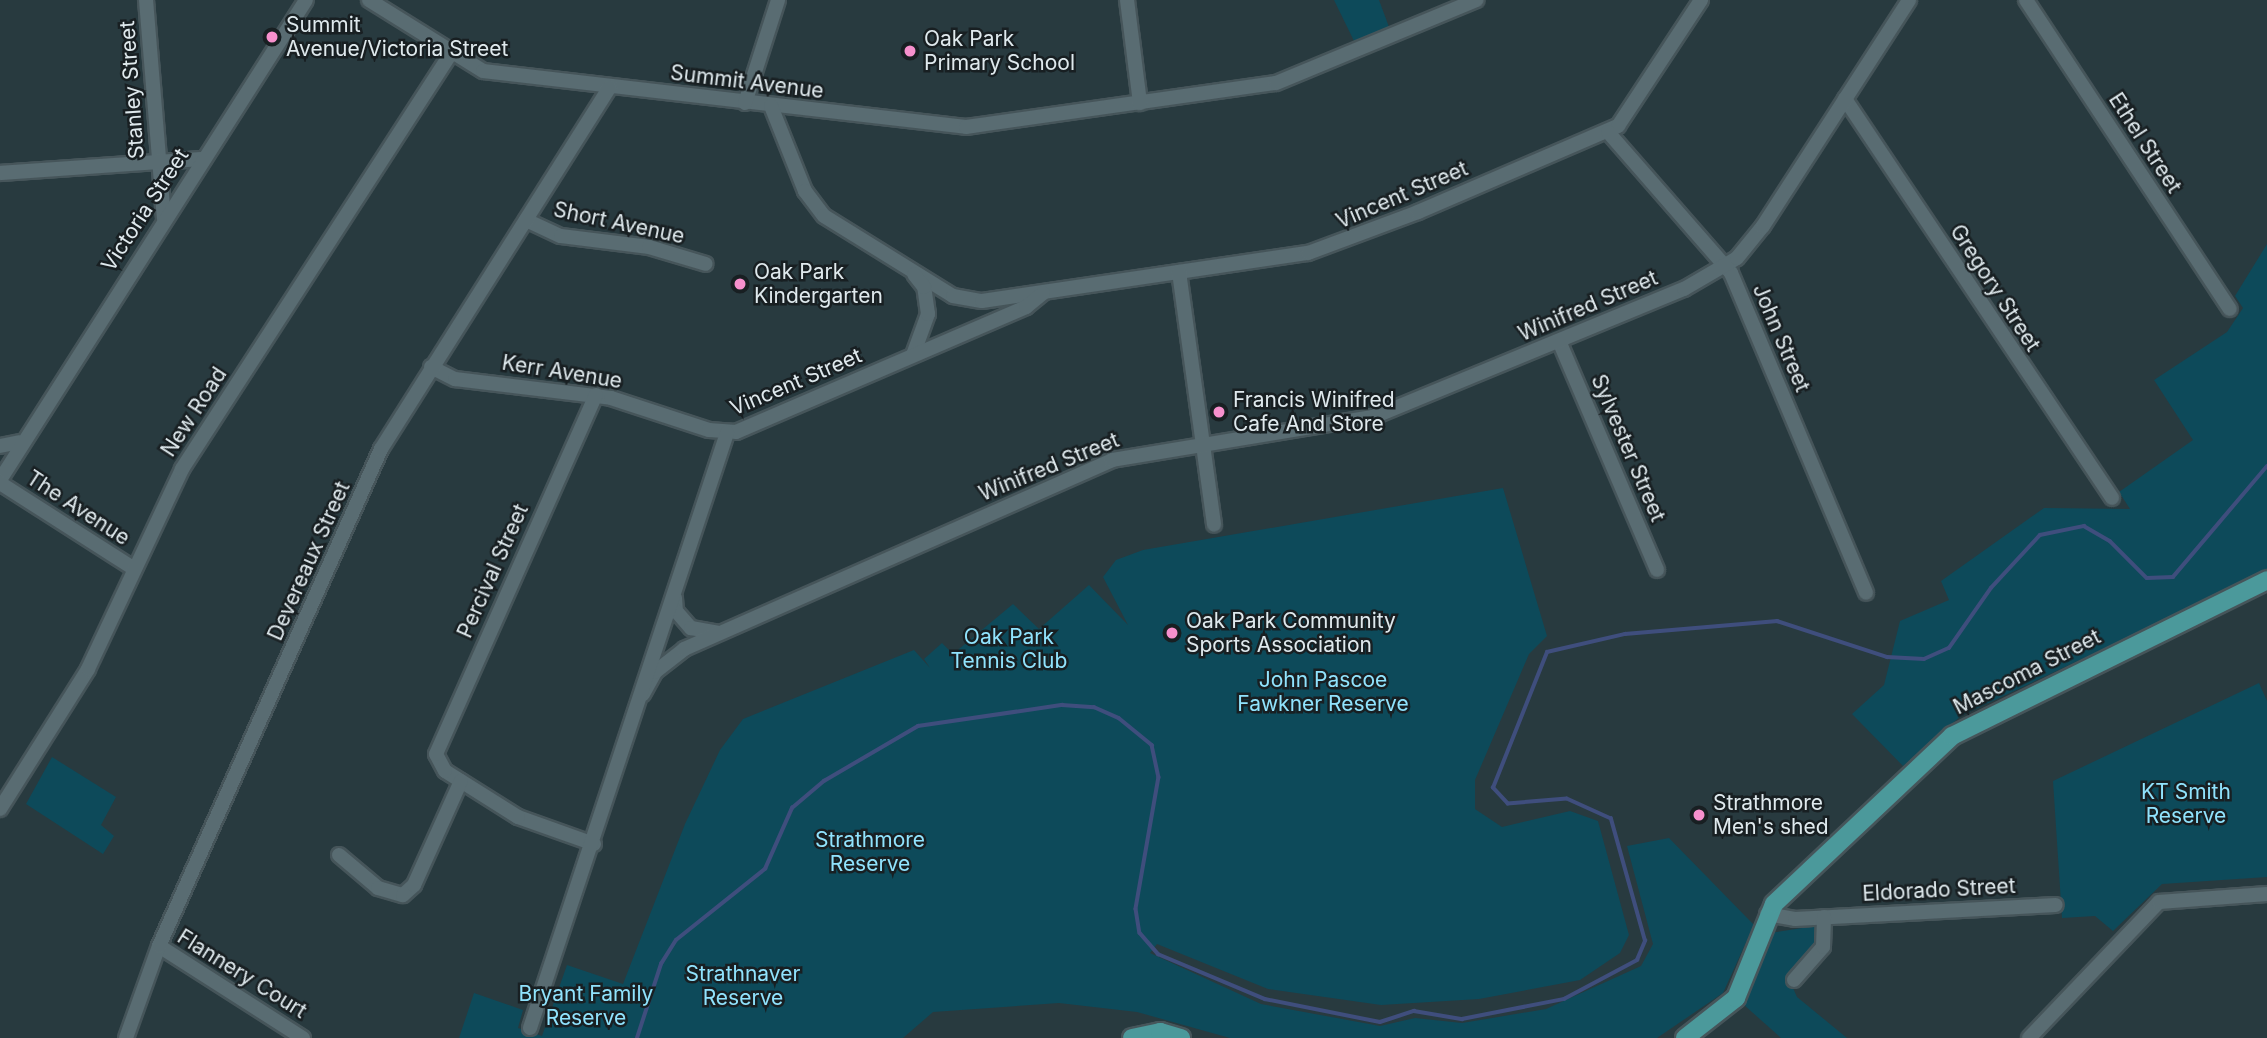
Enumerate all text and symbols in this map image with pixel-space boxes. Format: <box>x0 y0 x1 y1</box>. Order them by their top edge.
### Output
place label: Summit Avenue/Victoria Street <box>286 12 508 62</box>
street label: Stanley Street <box>115 20 149 160</box>
place label: Oak Park Primary School <box>924 26 1075 76</box>
marker: Summit Avenue/Victoria Street <box>264 29 280 45</box>
marker: Oak Park Primary School <box>902 43 918 59</box>
street label: Summit Avenue <box>669 60 825 104</box>
street label: Ethel Street <box>2103 88 2187 198</box>
street label: Victoria Street <box>96 144 194 276</box>
street label: Vincent Street <box>1332 156 1472 234</box>
street label: Short Avenue <box>551 197 687 249</box>
street label: Gregory Street <box>1945 220 2045 356</box>
place label: Oak Park Kindergarten <box>754 259 883 309</box>
street label: Winifred Street <box>1515 265 1661 347</box>
marker: Oak Park Kindergarten <box>732 276 748 292</box>
street label: John Street <box>1747 280 1815 396</box>
street label: Vincent Street <box>726 343 866 421</box>
street label: Kerr Avenue <box>500 350 624 394</box>
street label: New Road <box>156 363 232 461</box>
street label: Sylvester Street <box>1586 371 1670 525</box>
place label: Francis Winifred Cafe And Store <box>1233 387 1395 437</box>
marker: Francis Winifred Cafe And Store <box>1211 404 1227 420</box>
street label: Winifred Street <box>975 427 1123 507</box>
street label: The Avenue <box>22 465 134 551</box>
street label: Devereaux Street <box>263 478 355 644</box>
street label: Percival Street <box>452 500 534 642</box>
place label: Oak Park Community Sports Association <box>1186 608 1396 658</box>
park label: Oak Park Tennis Club <box>951 624 1067 674</box>
street label: Mascoma Street <box>1949 624 2105 720</box>
marker: Oak Park Community Sports Association <box>1164 625 1180 641</box>
park label: John Pascoe Fawkner Reserve <box>1237 667 1409 717</box>
park label: KT Smith Reserve <box>2141 779 2231 829</box>
place label: Strathmore Men's shed <box>1713 790 1829 840</box>
marker: Strathmore Men's shed <box>1691 807 1707 823</box>
park label: Strathmore Reserve <box>815 827 925 877</box>
street label: Eldorado Street <box>1862 873 2016 907</box>
street label: Flannery Court <box>173 924 311 1024</box>
park label: Strathnaver Reserve <box>686 961 800 1011</box>
park label: Bryant Family Reserve <box>519 981 653 1031</box>

